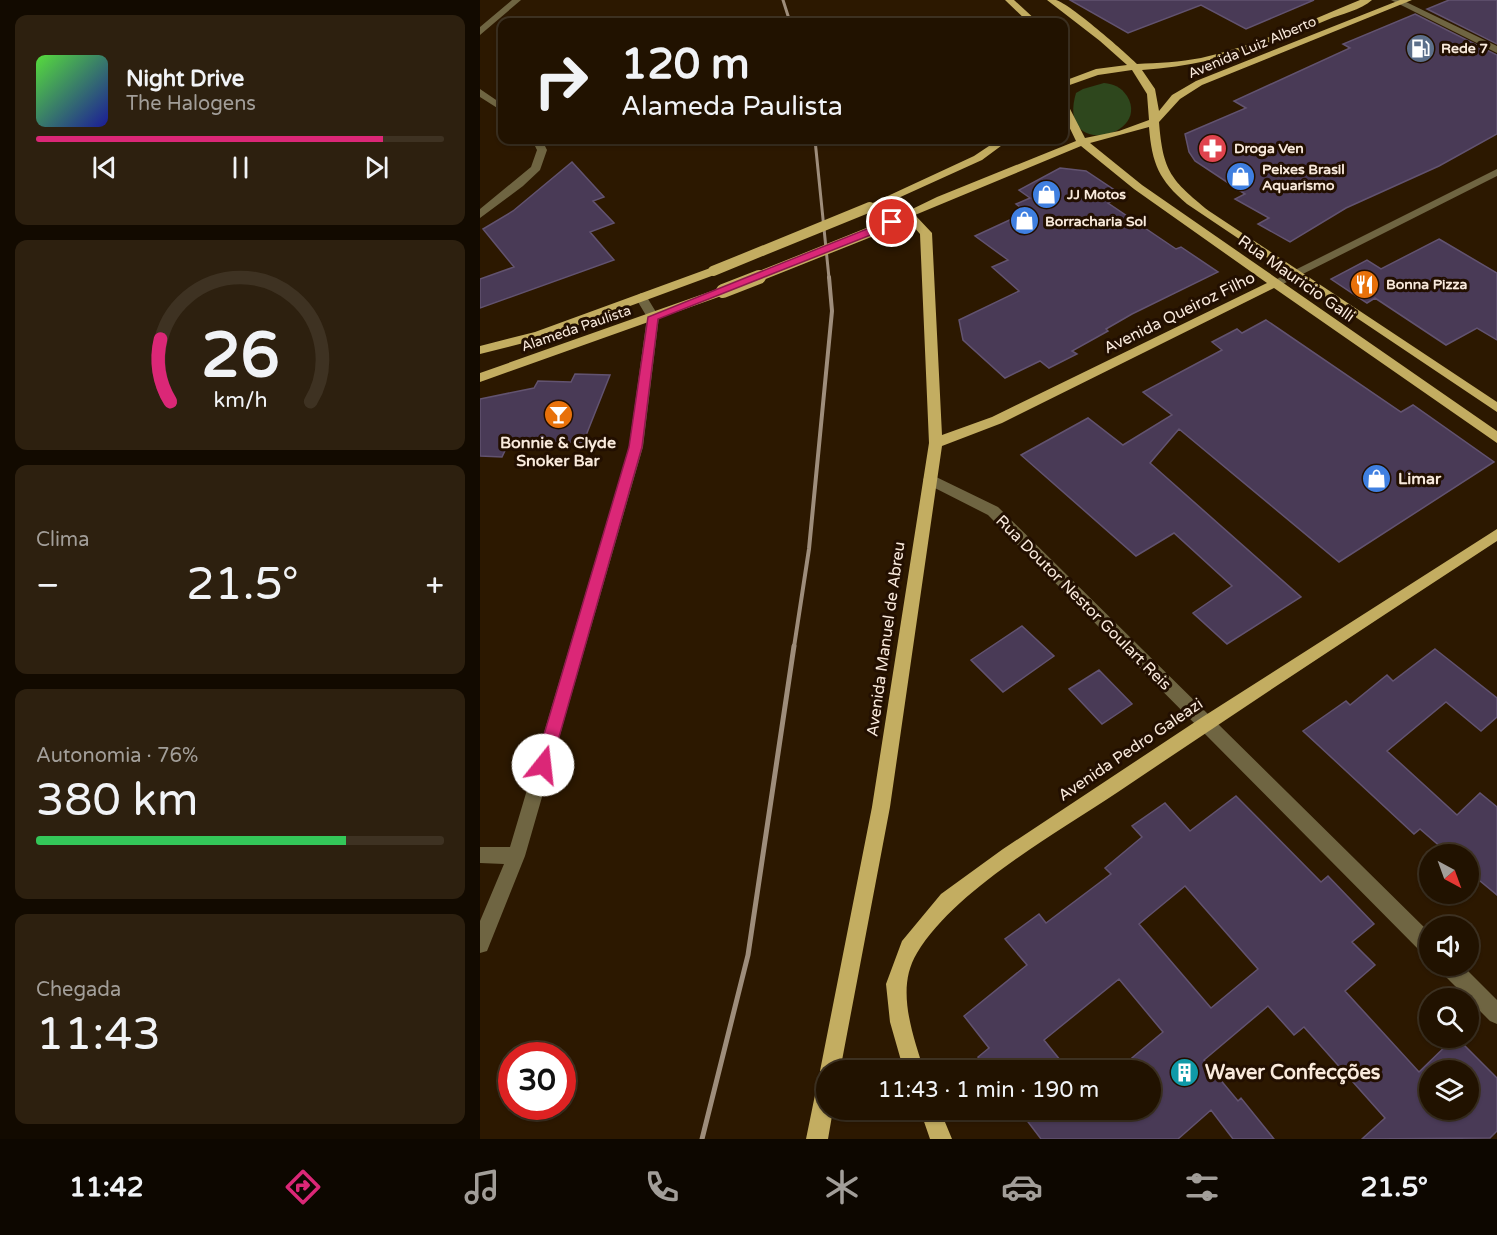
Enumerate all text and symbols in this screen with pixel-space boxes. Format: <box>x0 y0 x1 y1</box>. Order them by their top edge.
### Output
street label: Avenida Luiz Alberto <box>1185 13 1319 82</box>
fuel station icon: Rede 7 <box>1404 32 1436 64</box>
text: 120 m <box>621 39 750 90</box>
place label: Rede 7 <box>1441 40 1488 57</box>
icon: right <box>522 42 600 120</box>
text: Night Drive <box>126 66 244 92</box>
text: Alameda Paulista <box>621 90 843 123</box>
text: The Halogens <box>126 92 256 116</box>
pharmacy icon: Droga Ven <box>1197 132 1229 164</box>
place label: Droga Ven <box>1234 140 1304 157</box>
icon: previous <box>88 151 121 184</box>
icon: pause <box>224 151 257 184</box>
icon: next <box>360 151 393 184</box>
shop icon: Peixes Brasil Aquarismo <box>1225 161 1257 193</box>
place label: Peixes Brasil Aquarismo <box>1262 161 1345 194</box>
shop icon: JJ Motos <box>1030 178 1062 210</box>
place label: JJ Motos <box>1066 186 1126 203</box>
pin <box>866 196 917 247</box>
icon: arrive <box>875 205 908 238</box>
shop icon: Borracharia Sol <box>1008 205 1040 237</box>
place label: Borracharia Sol <box>1045 213 1147 230</box>
street label: Rua Mauricio Galli <box>1234 231 1359 327</box>
street label: Avenida Queiroz Filho <box>1100 267 1258 358</box>
restaurant icon: Bonna Pizza <box>1349 268 1381 300</box>
place label: Bonna Pizza <box>1386 276 1467 293</box>
street label: Alameda Paulista <box>519 302 633 355</box>
text: 26 <box>201 319 279 394</box>
text: km/h <box>213 387 267 413</box>
bar icon: Bonnie & Clyde Snoker Bar <box>542 398 574 430</box>
place label: Bonnie & Clyde Snoker Bar <box>500 433 616 471</box>
shop icon: Limar <box>1361 462 1393 494</box>
place label: Limar <box>1398 469 1442 489</box>
street label: Rua Doutor Nestor Goulart Reis <box>991 511 1175 695</box>
text: Clima <box>36 528 89 552</box>
street label: Avenida Manuel de Abreu <box>862 540 910 738</box>
text: 21.5° <box>186 558 299 612</box>
text: − <box>36 566 60 605</box>
text: + <box>425 566 444 605</box>
street label: Avenida Pedro Galeazi <box>1054 694 1207 806</box>
position arrow <box>511 733 575 797</box>
text: Autonomia · 76% <box>36 744 198 768</box>
text: 380 km <box>36 774 198 828</box>
north arrow <box>1419 844 1479 904</box>
map controls <box>1419 844 1479 1120</box>
button: sound <box>1419 916 1479 976</box>
text: Chegada <box>36 978 121 1002</box>
button: search <box>1419 988 1479 1048</box>
text: 11:43 <box>36 1008 161 1062</box>
speed limit sign: 30 <box>498 1042 576 1120</box>
building icon: Waver Confecções <box>1168 1056 1200 1088</box>
button: layers <box>1419 1060 1479 1120</box>
place label: Waver Confecções <box>1205 1061 1381 1085</box>
text: 11:43 · 1 min · 190 m <box>878 1077 1099 1103</box>
icon: directions <box>282 1166 324 1208</box>
icon: music <box>461 1166 503 1208</box>
icon: phone <box>641 1166 683 1208</box>
icon: climate <box>821 1166 863 1208</box>
icon: car <box>1001 1166 1043 1208</box>
icon: filters <box>1181 1166 1223 1208</box>
text: 11:42 <box>69 1171 144 1204</box>
text: 21.5° <box>1360 1171 1428 1204</box>

